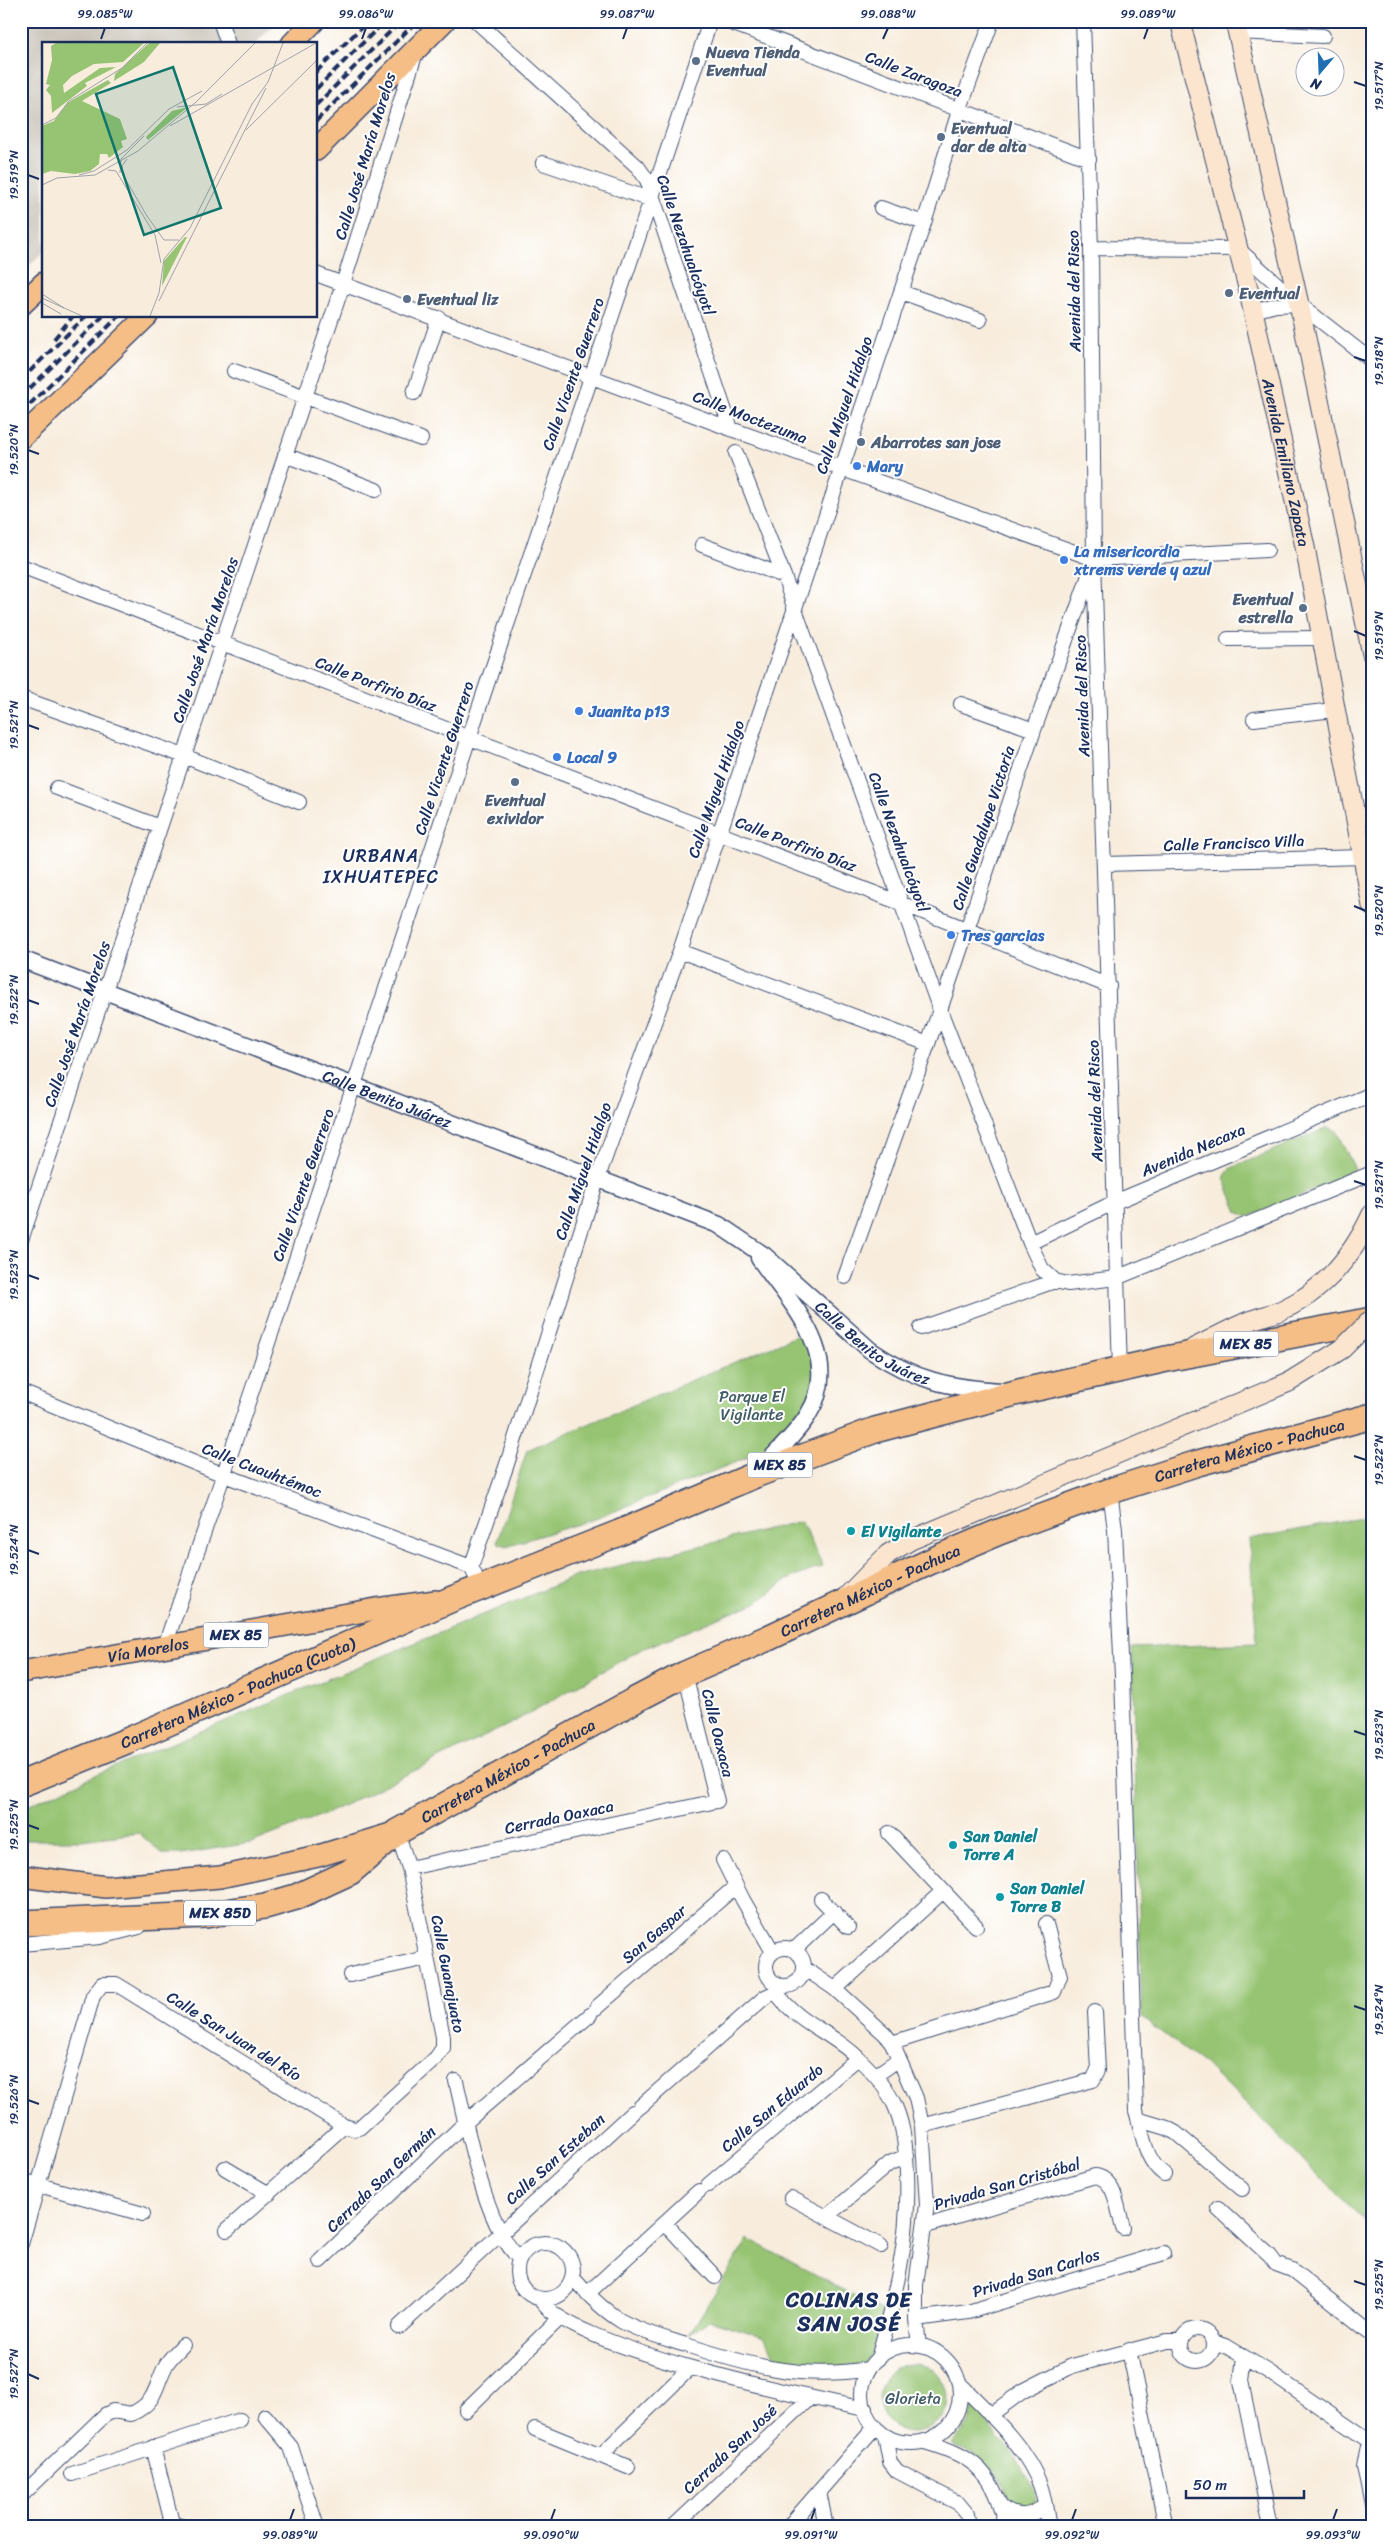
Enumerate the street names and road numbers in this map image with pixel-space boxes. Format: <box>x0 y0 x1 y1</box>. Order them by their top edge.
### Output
street label: Calle Zaragoza <box>861 42 967 106</box>
street label: Calle José María Morelos <box>326 68 404 243</box>
street label: Calle Nezahualcóyotl <box>648 170 724 320</box>
street label: Avenida del Risco <box>1058 230 1090 353</box>
street label: Calle Vicente Guerrero <box>533 293 613 454</box>
street label: Calle Miguel Hidalgo <box>807 332 881 478</box>
street label: Avenida Emiliano Zapata <box>1254 374 1319 549</box>
street label: Calle Moctezuma <box>688 382 812 452</box>
street label: Calle José María Morelos <box>163 552 247 727</box>
street label: Avenida del Risco <box>1065 635 1099 758</box>
street label: Calle Porfirio Díaz <box>311 648 441 721</box>
street label: Calle Vicente Guerrero <box>405 677 483 839</box>
street label: Calle Miguel Hidalgo <box>679 716 753 862</box>
street label: Calle Guadalupe Victoria <box>943 741 1024 914</box>
street label: Calle Nezahualcóyotl <box>860 768 938 917</box>
street label: Calle Porfirio Díaz <box>731 808 861 881</box>
street label: Calle Francisco Villa <box>1163 826 1305 860</box>
street label: Calle José María Morelos <box>35 936 119 1111</box>
street label: Avenida del Risco <box>1078 1040 1112 1163</box>
street label: Calle Benito Juárez <box>318 1061 457 1137</box>
street label: Calle Miguel Hidalgo <box>546 1098 620 1244</box>
street label: Calle Vicente Guerrero <box>263 1104 343 1265</box>
street label: Avenida Necaxa <box>1135 1115 1250 1185</box>
street label: Calle Benito Juárez <box>808 1293 935 1394</box>
road number: MEX 85 <box>1214 1332 1278 1356</box>
street label: Carretera México - Pachuca <box>1150 1410 1348 1491</box>
street label: Calle Cuauhtémoc <box>198 1434 326 1506</box>
road number: MEX 85 <box>748 1452 812 1478</box>
street label: Carretera México - Pachuca <box>775 1535 965 1645</box>
road number: MEX 85 <box>204 1622 268 1648</box>
street label: Vía Morelos <box>105 1628 191 1671</box>
street label: Carretera México - Pachuca (Cuota) <box>116 1628 361 1757</box>
street label: Calle Oaxaca <box>693 1686 743 1781</box>
street label: Carretera México - Pachuca <box>415 1710 601 1831</box>
street label: Cerrada Oaxaca <box>502 1791 616 1843</box>
street label: San Gaspar <box>615 1896 695 1971</box>
road number: MEX 85D <box>184 1900 256 1926</box>
street label: Calle Guanajuato <box>422 1912 474 2036</box>
street label: Calle San Juan del Río <box>161 1983 307 2089</box>
street label: Calle San Eduardo <box>714 2056 830 2160</box>
street label: Calle San Esteban <box>498 2105 612 2212</box>
street label: Cerrada San Germán <box>319 2118 443 2240</box>
street label: Privada San Cristóbal <box>930 2149 1084 2219</box>
street label: Privada San Carlos <box>969 2240 1104 2306</box>
street label: Cerrada San José <box>675 2397 785 2501</box>

